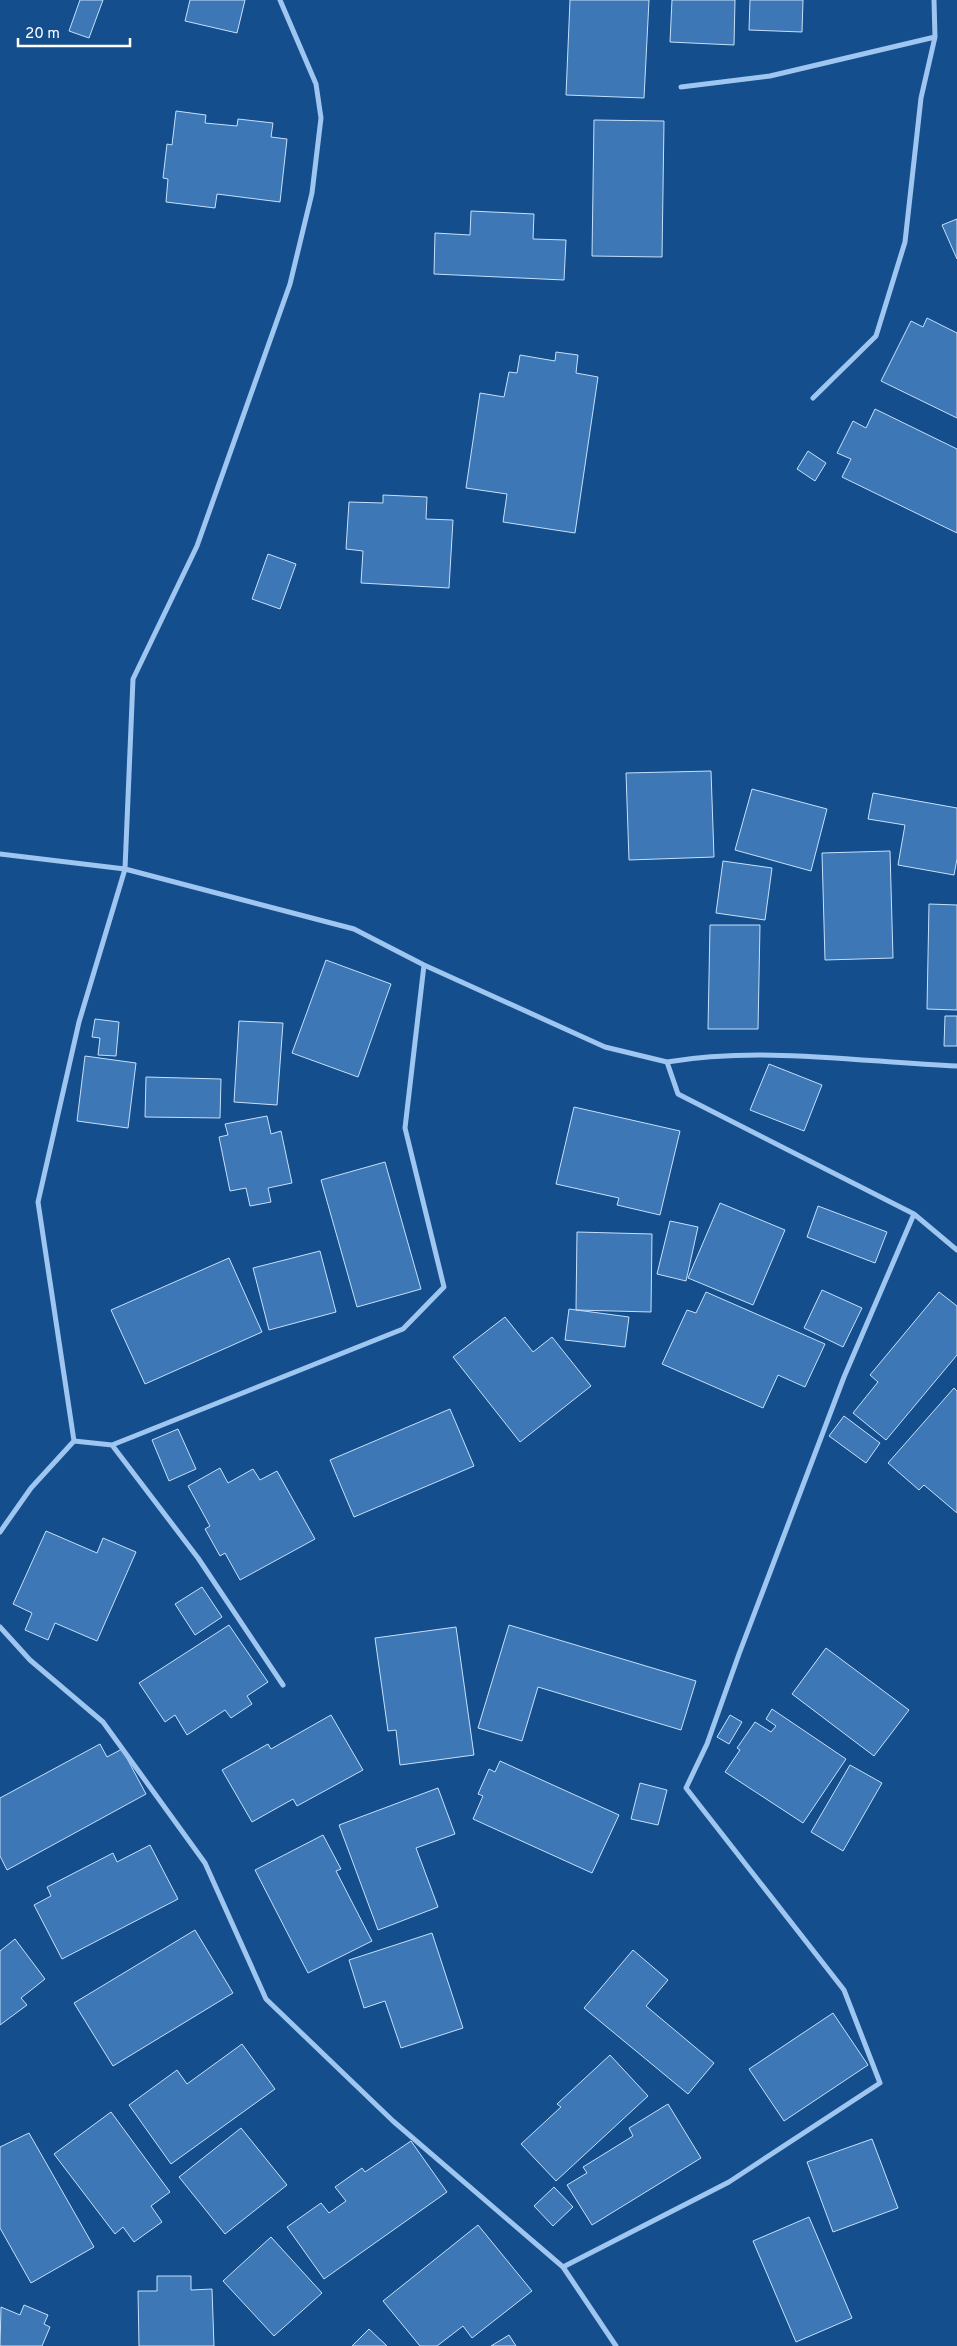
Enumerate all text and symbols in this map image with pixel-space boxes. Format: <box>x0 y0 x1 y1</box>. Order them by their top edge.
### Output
scale bar <box>18 15 130 47</box>
text: 20 m <box>25 25 60 44</box>

